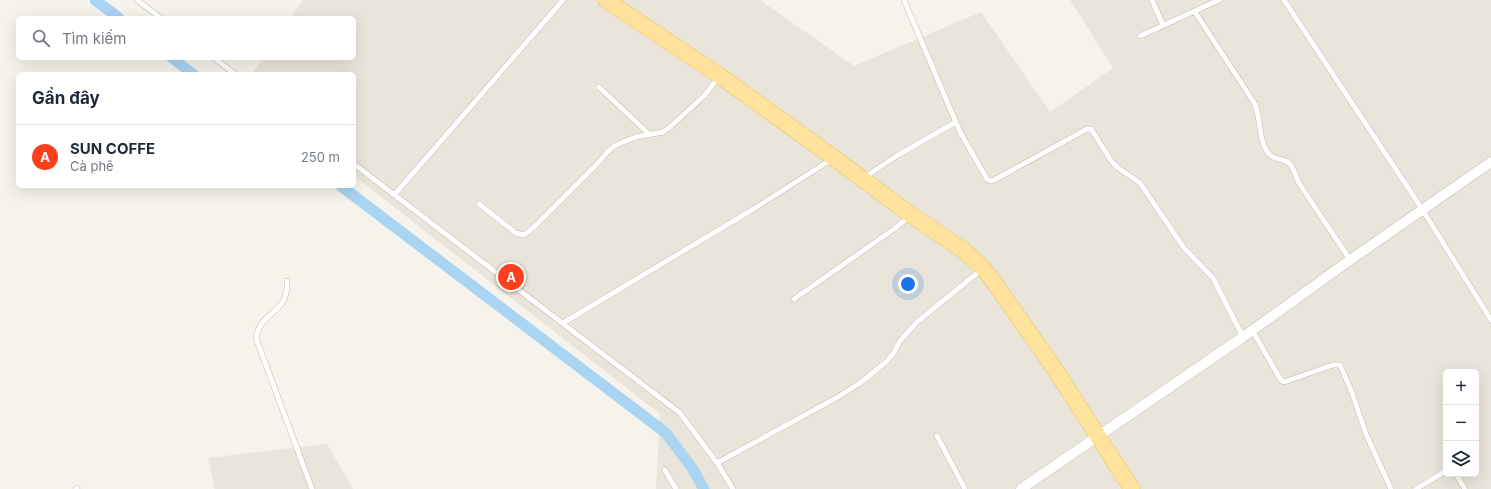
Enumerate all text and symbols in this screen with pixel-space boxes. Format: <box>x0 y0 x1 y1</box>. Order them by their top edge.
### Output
search box <box>16 16 356 60</box>
icon: search <box>30 27 52 49</box>
text: Tìm kiếm <box>62 29 126 48</box>
text: Gần đây <box>32 88 100 108</box>
text: SUN COFFE <box>70 139 155 158</box>
text: A <box>40 149 50 165</box>
text: 250 m <box>301 149 340 165</box>
text: Cà phê <box>70 158 114 174</box>
pin: A <box>498 262 524 292</box>
your location <box>898 274 918 294</box>
map controls <box>1443 369 1479 477</box>
button: + <box>1443 369 1479 405</box>
button: − <box>1443 405 1479 441</box>
button: layers <box>1443 441 1479 477</box>

